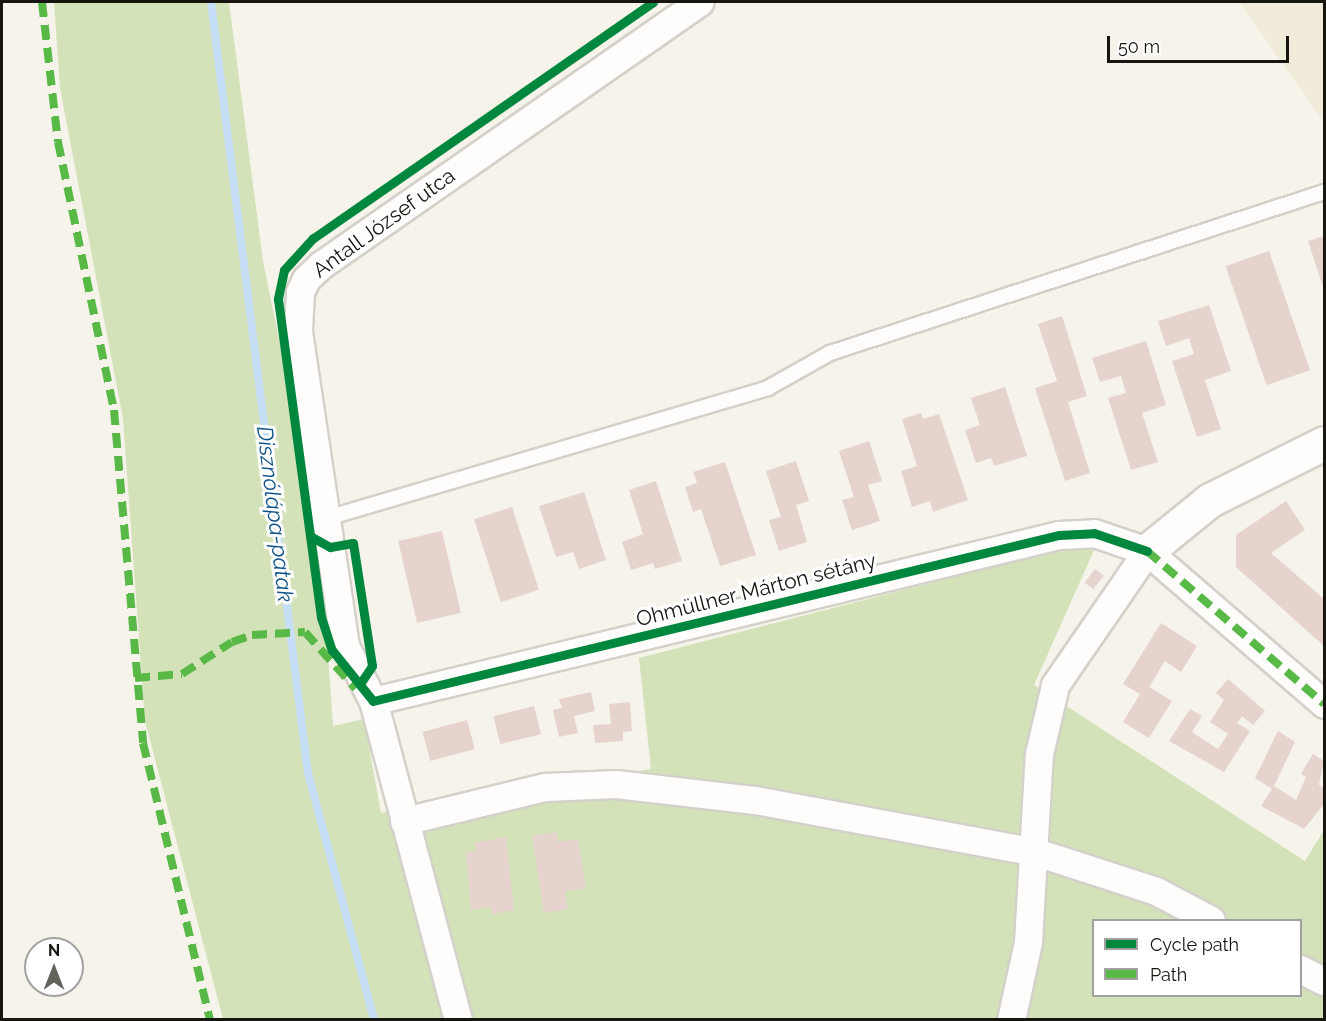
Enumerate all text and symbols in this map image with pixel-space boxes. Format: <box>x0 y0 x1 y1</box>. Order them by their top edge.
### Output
scale bar <box>1110 24 1292 62</box>
text: 50 m <box>1118 36 1160 57</box>
street label: Antall József utca <box>307 163 461 283</box>
water label: Disznólápa-patak <box>251 424 299 604</box>
street label: Ohmüllner Márton sétány <box>633 548 879 632</box>
legend <box>1092 919 1302 997</box>
text: Cycle path <box>1150 934 1239 955</box>
north arrow <box>24 937 84 997</box>
text: N <box>48 941 60 960</box>
text: Path <box>1150 964 1187 985</box>

